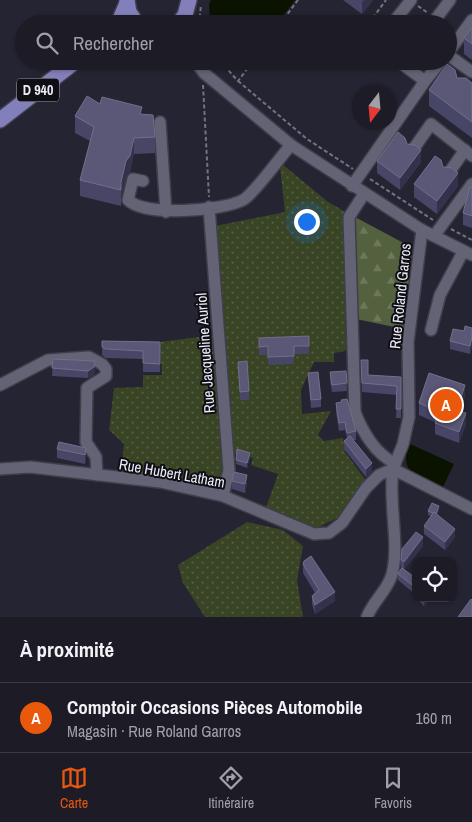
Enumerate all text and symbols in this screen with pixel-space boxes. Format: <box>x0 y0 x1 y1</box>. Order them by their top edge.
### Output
search box <box>15 15 457 70</box>
icon: search <box>33 29 61 57</box>
text: Rechercher <box>73 30 154 56</box>
road number: D 940 <box>17 78 59 102</box>
north arrow <box>352 85 397 130</box>
your location <box>294 209 320 235</box>
street label: Rue Roland Garros <box>384 242 416 350</box>
street label: Rue Jacqueline Auriol <box>190 292 220 414</box>
pin: A <box>430 386 462 424</box>
street label: Rue Hubert Latham <box>117 453 227 493</box>
map controls <box>412 557 457 602</box>
button: locate <box>412 557 457 602</box>
text: À proximité <box>20 635 114 664</box>
text: Comptoir Occasions Pièces Automobile <box>67 694 363 720</box>
text: A <box>31 707 41 729</box>
text: 160 m <box>416 707 452 729</box>
text: Magasin · Rue Roland Garros <box>67 720 241 742</box>
tab: Carte <box>60 764 88 812</box>
tab: Itinéraire <box>208 764 254 812</box>
tab: Favoris <box>374 764 412 812</box>

